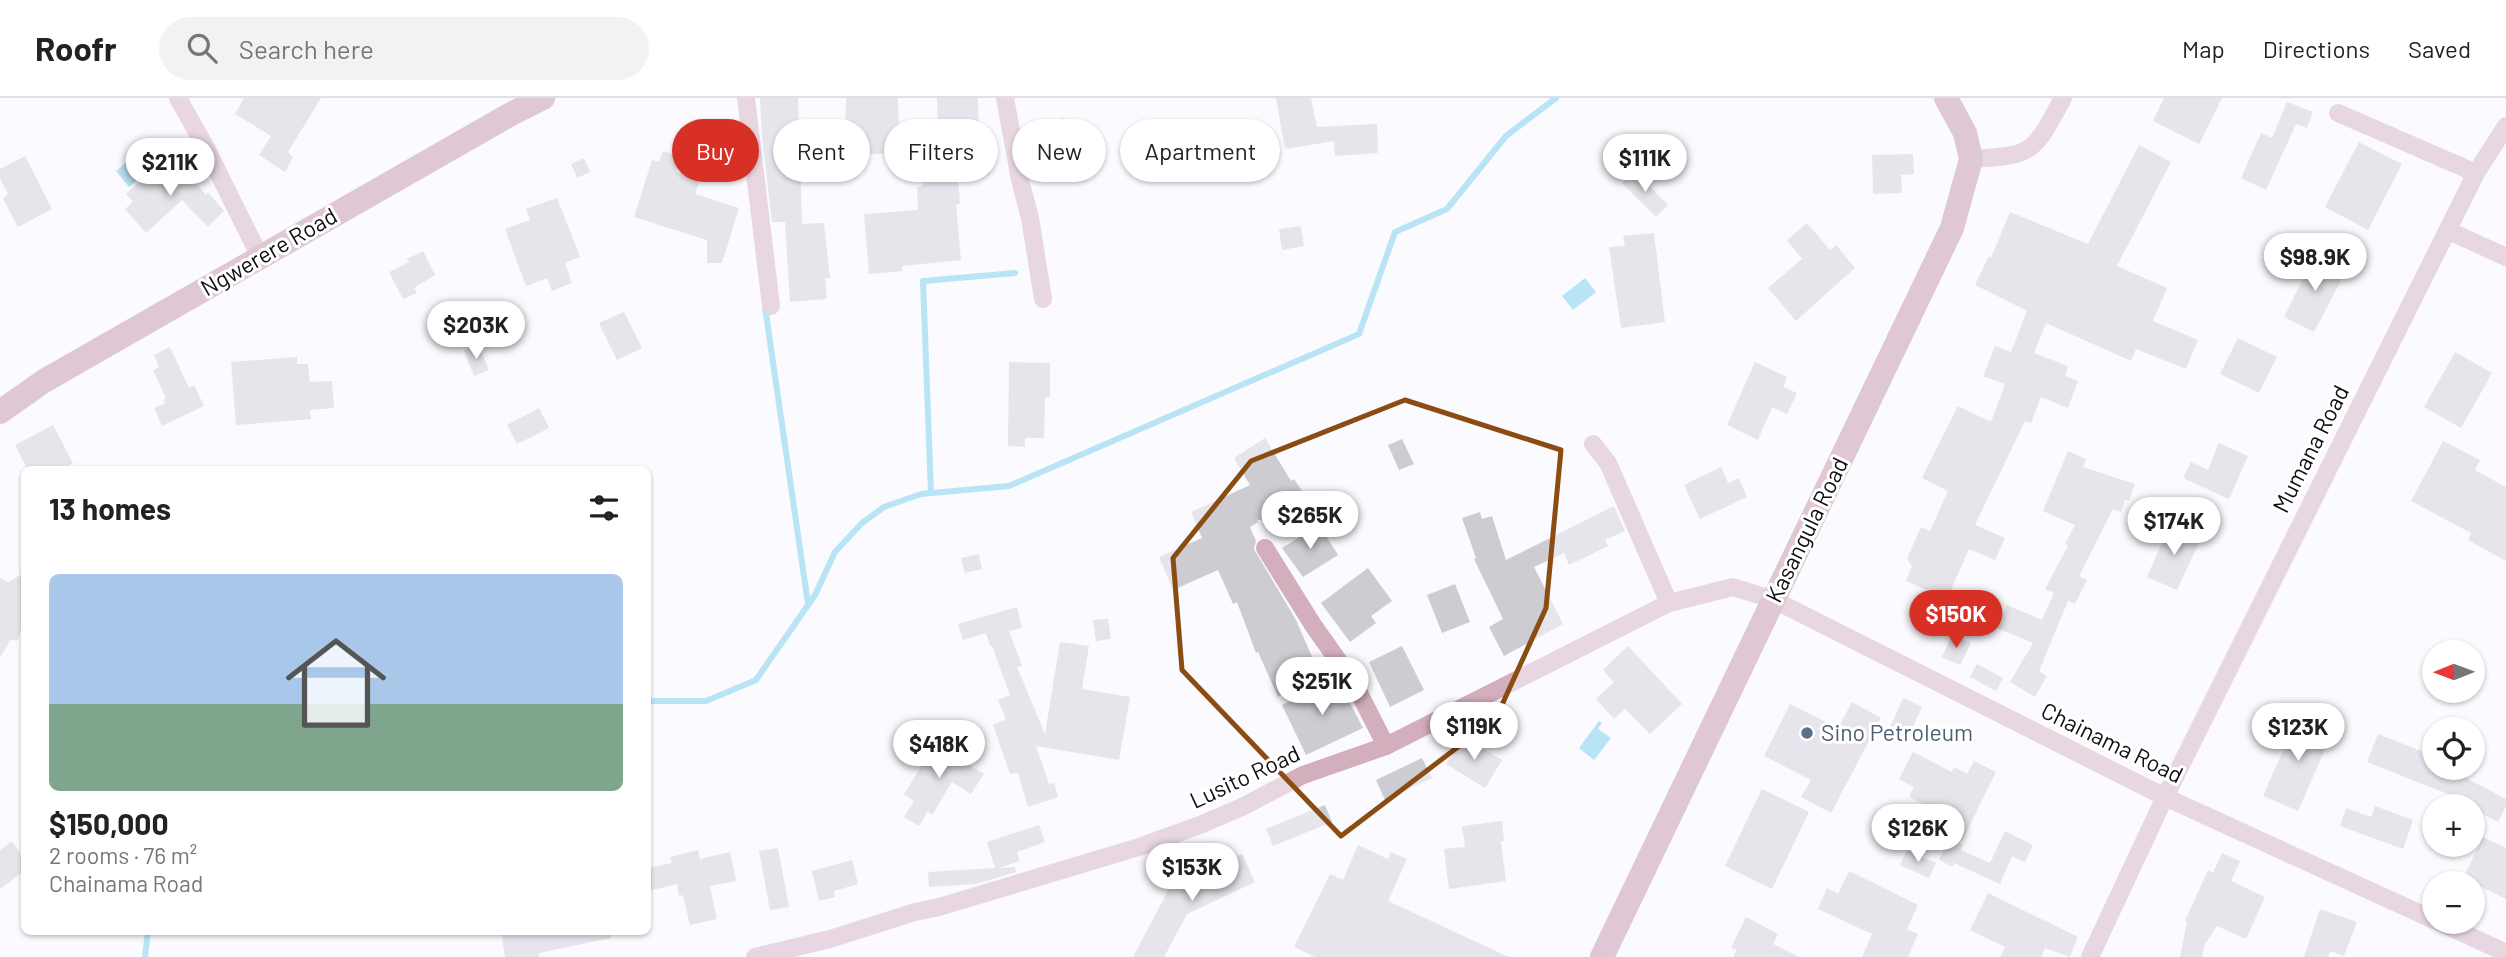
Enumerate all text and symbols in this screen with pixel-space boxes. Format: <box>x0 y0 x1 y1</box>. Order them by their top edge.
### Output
search box <box>159 17 649 80</box>
text: Roofr <box>35 28 117 68</box>
icon: search <box>183 29 221 67</box>
text: Search here <box>239 33 374 64</box>
text: Map <box>2182 34 2225 63</box>
text: Directions <box>2263 34 2370 63</box>
text: Saved <box>2408 34 2471 63</box>
chip: Buy <box>672 119 759 182</box>
chip: Rent <box>773 119 870 182</box>
chip: Filters <box>884 119 998 182</box>
chip: New <box>1012 119 1106 182</box>
chip: Apartment <box>1120 119 1280 182</box>
pin: $111K <box>1596 134 1694 194</box>
pin: $211K <box>121 139 219 198</box>
text: $111K <box>1619 143 1671 171</box>
text: $211K <box>142 147 198 175</box>
street label: Ngwerere Road <box>195 201 342 301</box>
pin: $98.9K <box>2258 234 2372 293</box>
text: $98.9K <box>2280 242 2350 270</box>
pin: $203K <box>427 302 525 361</box>
text: $203K <box>443 310 509 338</box>
street label: Mumana Road <box>2266 380 2354 517</box>
street label: Kasangula Road <box>1759 452 1853 607</box>
icon: filters <box>585 489 623 527</box>
text: 13 homes <box>49 490 171 526</box>
pin: $265K <box>1261 491 1359 551</box>
pin: $174K <box>2125 498 2223 557</box>
text: $265K <box>1277 500 1343 528</box>
text: $174K <box>2143 506 2205 534</box>
pin: $150K <box>1907 590 2005 650</box>
text: $150K <box>1925 599 1987 627</box>
icon: home <box>273 620 399 746</box>
north arrow <box>2422 640 2485 704</box>
map controls <box>2422 640 2485 934</box>
pin: $251K <box>1273 658 1371 717</box>
text: $251K <box>1292 666 1352 694</box>
street label: Chainama Road <box>2037 696 2188 789</box>
pin: $119K <box>1425 702 1523 762</box>
pin: $123K <box>2249 704 2347 763</box>
text: $119K <box>1446 711 1502 739</box>
text: $123K <box>2268 712 2328 740</box>
button: locate <box>2422 717 2485 780</box>
place label: Sino Petroleum <box>1821 718 1973 746</box>
pin: $418K <box>890 720 988 780</box>
marker: Sino Petroleum <box>1799 725 1815 741</box>
text: $418K <box>909 729 969 757</box>
street label: Lusito Road <box>1185 738 1304 814</box>
button: + <box>2422 794 2485 857</box>
pin: $126K <box>1869 804 1967 864</box>
text: $150,000 <box>49 805 169 841</box>
text: $126K <box>1888 813 1948 841</box>
text: 2 rooms · 76 m² <box>49 841 197 869</box>
pin: $153K <box>1143 844 1241 903</box>
text: $153K <box>1162 852 1222 880</box>
text: Chainama Road <box>49 869 203 897</box>
button: − <box>2422 871 2485 934</box>

